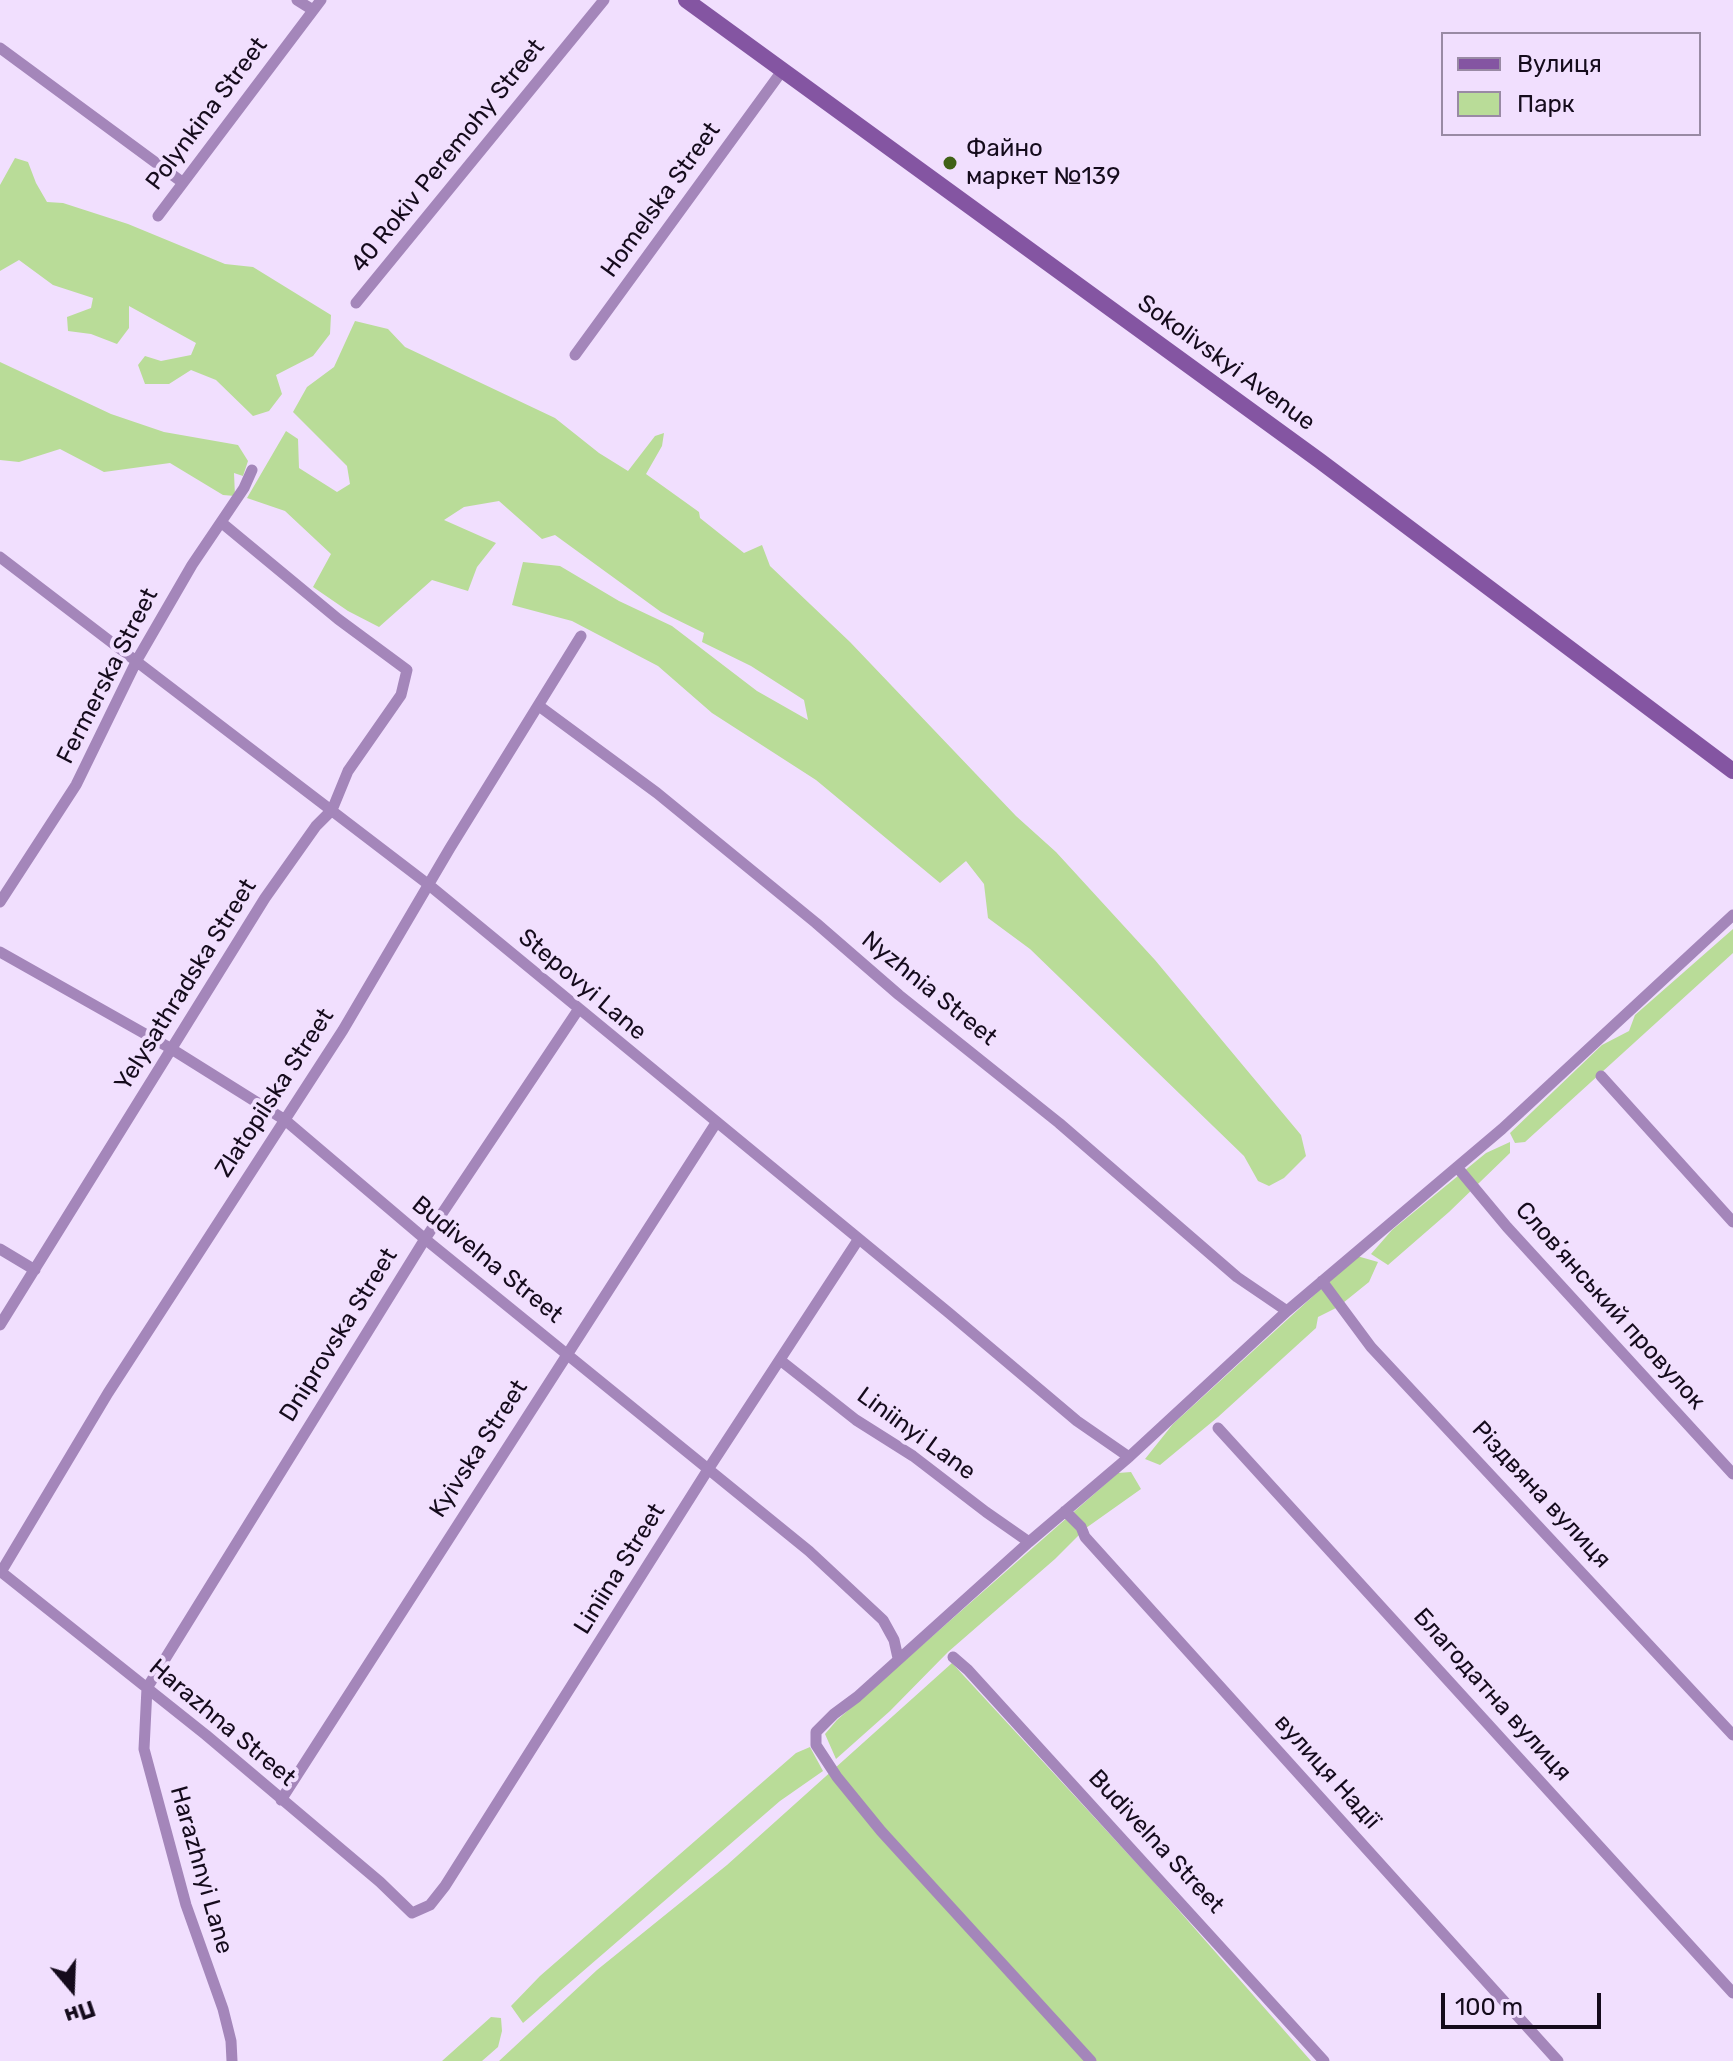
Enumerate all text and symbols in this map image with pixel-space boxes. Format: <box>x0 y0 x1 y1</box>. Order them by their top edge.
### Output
street label: Polynkina Street <box>140 32 274 196</box>
legend <box>1441 32 1701 136</box>
street label: 40 Rokiv Peremohy Street <box>345 34 551 278</box>
text: Вулиця <box>1517 50 1602 78</box>
text: Парк <box>1517 90 1575 118</box>
street label: Homelska Street <box>595 117 727 283</box>
place label: Файно маркет №139 <box>966 135 1121 191</box>
marker: Файно маркет №139 <box>941 154 959 172</box>
street label: Sokolivskyi Avenue <box>1132 289 1320 437</box>
street label: Fermerska Street <box>51 583 165 769</box>
street label: Yelysathradska Street <box>109 874 263 1096</box>
street label: Stepovyi Lane <box>512 923 652 1047</box>
street label: Nyzhnia Street <box>856 926 1002 1052</box>
street label: Zlatopilska Street <box>210 1003 340 1183</box>
street label: Budivelna Street <box>406 1190 568 1330</box>
street label: Словʼянський провулок <box>1509 1196 1711 1416</box>
street label: Dniprovska Street <box>274 1243 404 1427</box>
street label: Kyivska Street <box>424 1375 534 1523</box>
street label: Liniinyi Lane <box>851 1381 981 1487</box>
street label: Різдвяна вулиця <box>1466 1416 1616 1574</box>
street label: Liniina Street <box>568 1498 672 1640</box>
street label: Благодатна вулиця <box>1407 1603 1577 1787</box>
street label: Harazhna Street <box>143 1653 301 1793</box>
street label: вулиця Надії <box>1268 1709 1386 1835</box>
street label: Budivelna Street <box>1082 1764 1230 1920</box>
street label: Harazhnyi Lane <box>163 1783 239 1957</box>
north arrow <box>32 1949 112 2029</box>
scale bar <box>1445 1977 1605 2027</box>
text: 100 m <box>1455 1993 1523 2021</box>
text: Пн <box>61 1994 99 2030</box>

